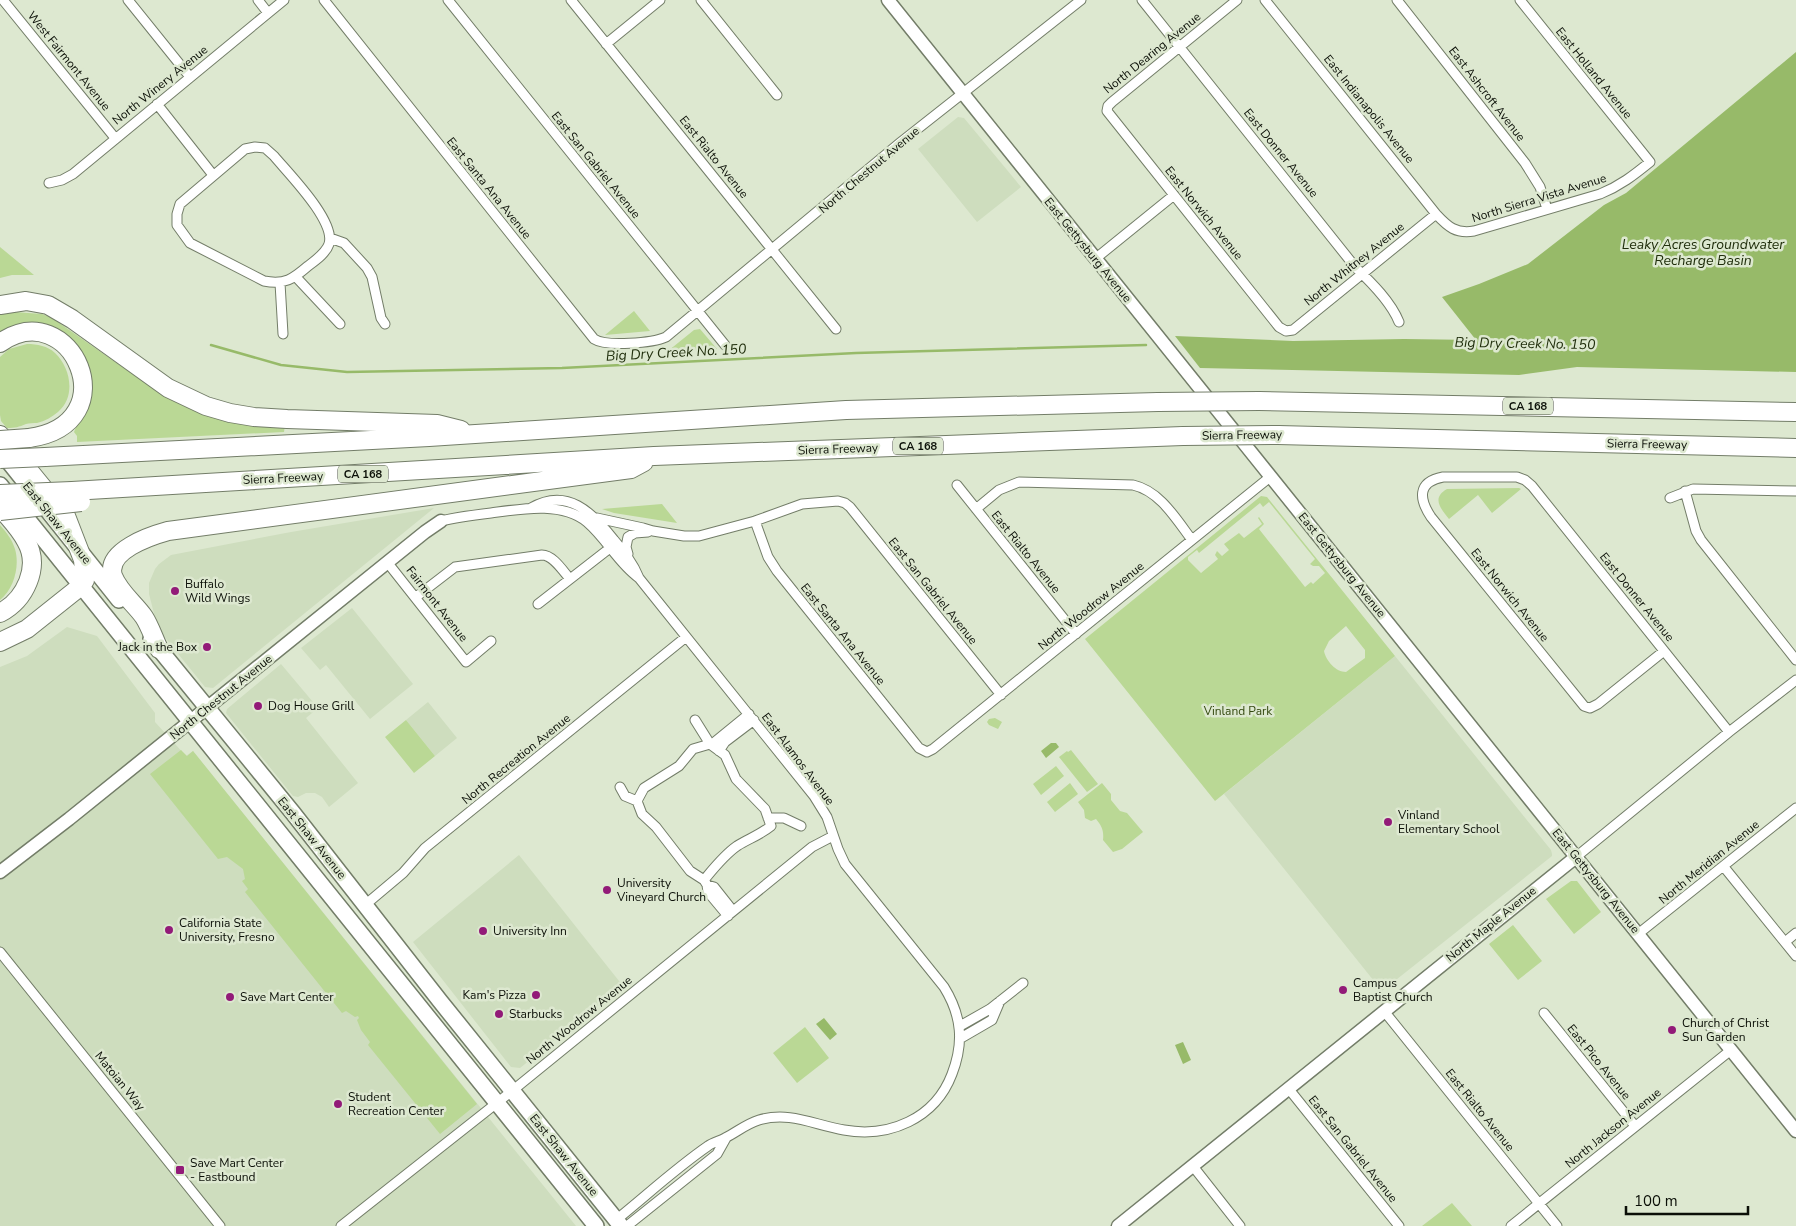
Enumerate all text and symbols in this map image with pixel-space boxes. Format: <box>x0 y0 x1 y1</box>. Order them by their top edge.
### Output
street label: West Fairmont Avenue <box>24 8 114 114</box>
street label: North Dearing Avenue <box>1100 9 1204 97</box>
street label: East Holland Avenue <box>1552 24 1636 122</box>
street label: North Winery Avenue <box>109 42 211 128</box>
street label: East Ashcroft Avenue <box>1445 43 1529 145</box>
street label: East Indianapolis Avenue <box>1320 51 1418 167</box>
street label: East Donner Avenue <box>1240 105 1322 201</box>
street label: East San Gabriel Avenue <box>548 108 644 222</box>
street label: East Rialto Avenue <box>676 112 752 202</box>
street label: North Chestnut Avenue <box>815 123 923 217</box>
street label: East Santa Ana Avenue <box>443 134 535 242</box>
street label: East Norwich Avenue <box>1161 163 1247 263</box>
street label: North Sierra Vista Avenue <box>1470 170 1608 226</box>
street label: East Gettysburg Avenue <box>1041 194 1135 306</box>
street label: North Whitney Avenue <box>1301 219 1407 309</box>
water label: Leaky Acres Groundwater Recharge Basin <box>1622 235 1785 270</box>
water label: Big Dry Creek No. 150 <box>1454 333 1596 354</box>
water label: Big Dry Creek No. 150 <box>605 339 747 366</box>
road number: CA 168 <box>1503 398 1553 414</box>
street label: Sierra Freeway <box>1202 426 1283 444</box>
street label: Sierra Freeway <box>1607 435 1688 453</box>
road number: CA 168 <box>893 438 943 454</box>
street label: Sierra Freeway <box>798 440 879 458</box>
road number: CA 168 <box>338 466 388 482</box>
street label: Sierra Freeway <box>242 468 324 488</box>
street label: East Shaw Avenue <box>19 479 95 567</box>
street label: East Rialto Avenue <box>988 507 1064 597</box>
street label: East Gettysburg Avenue <box>1295 509 1389 621</box>
street label: East San Gabriel Avenue <box>885 534 981 648</box>
street label: East Norwich Avenue <box>1467 545 1553 645</box>
street label: East Donner Avenue <box>1596 549 1678 645</box>
street label: North Woodrow Avenue <box>1035 558 1147 654</box>
street label: Fairmont Avenue <box>402 563 472 645</box>
place label: Buffalo Wild Wings <box>185 576 250 606</box>
street label: East Santa Ana Avenue <box>797 580 889 688</box>
marker: Buffalo Wild Wings <box>169 585 181 597</box>
place label: Jack in the Box <box>117 639 198 655</box>
marker: Jack in the Box <box>201 641 213 653</box>
street label: North Chestnut Avenue <box>167 651 275 743</box>
place label: Dog House Grill <box>268 698 355 714</box>
marker: Dog House Grill <box>252 700 264 712</box>
park label: Vinland Park <box>1203 703 1273 719</box>
street label: North Recreation Avenue <box>458 710 574 808</box>
street label: East Alamos Avenue <box>758 710 838 808</box>
street label: East Shaw Avenue <box>274 794 350 882</box>
place label: Vinland Elementary School <box>1397 807 1500 837</box>
marker: Vinland Elementary School <box>1382 816 1394 828</box>
street label: North Meridian Avenue <box>1655 816 1763 908</box>
street label: East Gettysburg Avenue <box>1549 825 1643 937</box>
place label: University Vineyard Church <box>616 875 706 905</box>
street label: North Maple Avenue <box>1443 883 1539 965</box>
marker: University Vineyard Church <box>601 884 613 896</box>
place label: California State University, Fresno <box>179 915 275 945</box>
place label: University Inn <box>493 923 567 939</box>
marker: California State University, Fresno <box>163 924 175 936</box>
marker: University Inn <box>477 925 489 937</box>
street label: North Woodrow Avenue <box>523 972 635 1068</box>
place label: Campus Baptist Church <box>1353 975 1433 1005</box>
marker: Campus Baptist Church <box>1337 984 1349 996</box>
place label: Kam's Pizza <box>463 987 526 1003</box>
place label: Save Mart Center <box>240 989 334 1005</box>
marker: Kam's Pizza <box>530 989 542 1001</box>
marker: Save Mart Center <box>224 991 236 1003</box>
place label: Starbucks <box>509 1006 562 1022</box>
marker: Starbucks <box>493 1008 505 1020</box>
place label: Church of Christ Sun Garden <box>1682 1015 1770 1045</box>
street label: East Pico Avenue <box>1564 1021 1634 1103</box>
marker: Church of Christ Sun Garden <box>1666 1024 1678 1036</box>
street label: Matoian Way <box>91 1048 149 1114</box>
street label: East Rialto Avenue <box>1442 1065 1518 1155</box>
street label: North Jackson Avenue <box>1562 1084 1664 1172</box>
place label: Student Recreation Center <box>348 1089 445 1119</box>
street label: East San Gabriel Avenue <box>1305 1092 1401 1206</box>
marker: Student Recreation Center <box>332 1098 344 1110</box>
street label: East Shaw Avenue <box>526 1111 602 1199</box>
place label: Save Mart Center - Eastbound <box>190 1155 284 1185</box>
marker: Save Mart Center - Eastbound <box>174 1164 186 1176</box>
scale bar <box>1626 1184 1748 1216</box>
text: 100 m <box>1634 1191 1678 1211</box>

